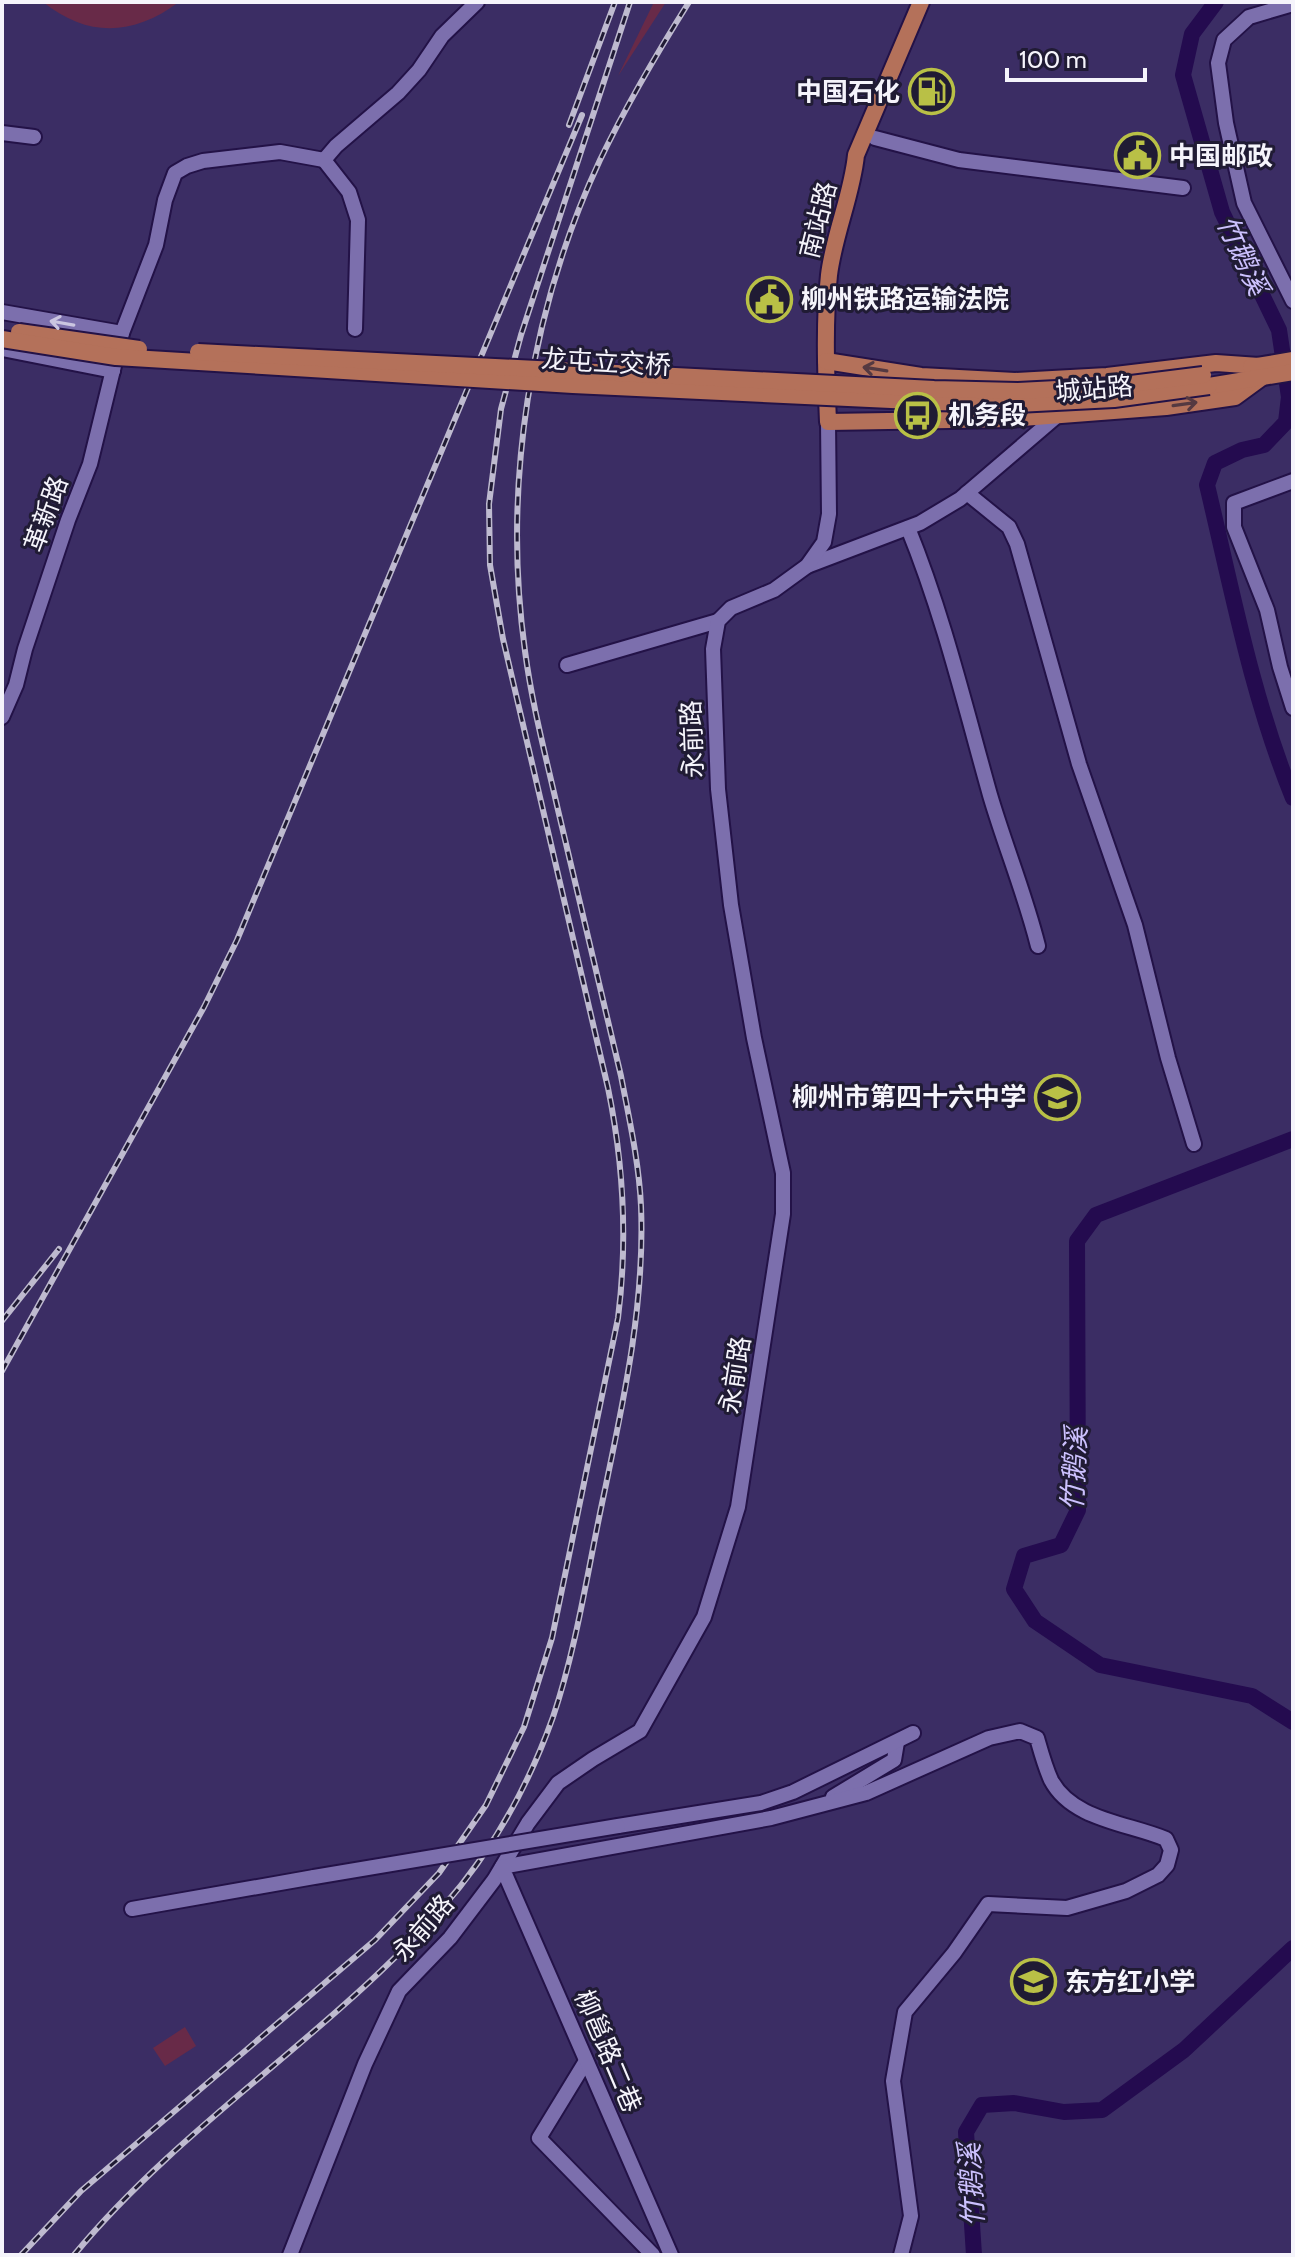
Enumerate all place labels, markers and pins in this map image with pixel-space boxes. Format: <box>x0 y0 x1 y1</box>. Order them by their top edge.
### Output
fuel station icon: 中国石化 <box>907 68 955 116</box>
place label: 中国石化 <box>796 76 900 108</box>
public building icon: 中国邮政 <box>1114 132 1162 180</box>
place label: 中国邮政 <box>1169 140 1273 172</box>
public building icon: 柳州铁路运输法院 <box>746 275 794 323</box>
place label: 柳州铁路运输法院 <box>801 283 1009 315</box>
bus stop icon: 机务段 <box>893 391 941 439</box>
place label: 机务段 <box>948 399 1026 431</box>
school or university icon: 柳州市第四十六中学 <box>1033 1073 1081 1121</box>
place label: 柳州市第四十六中学 <box>792 1081 1026 1113</box>
school or university icon: 东方红小学 <box>1010 1958 1058 2006</box>
place label: 东方红小学 <box>1065 1966 1195 1998</box>

